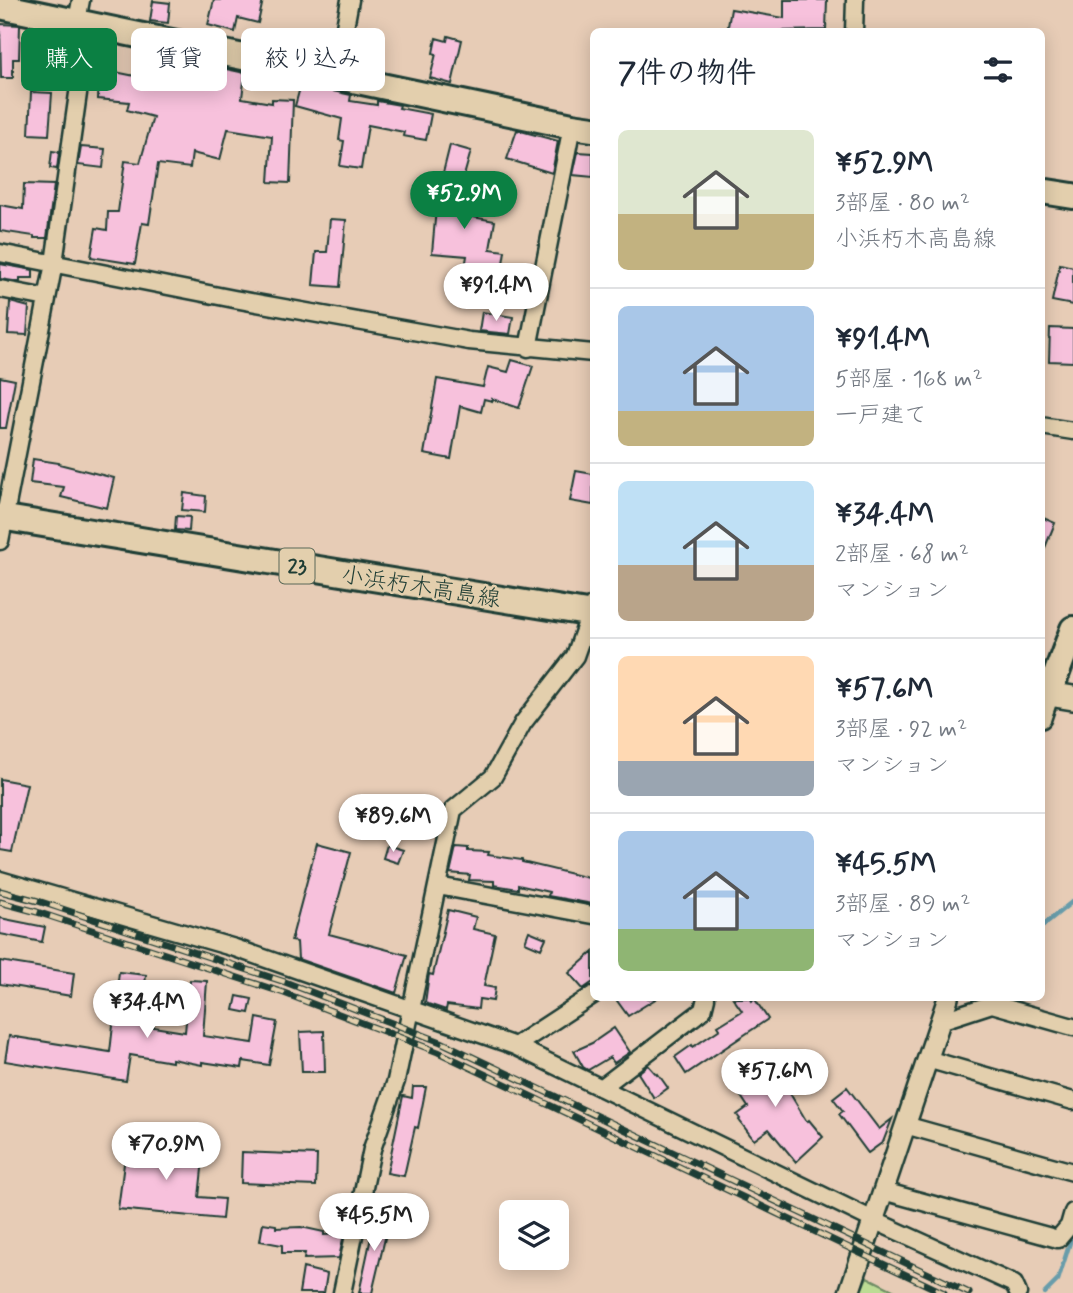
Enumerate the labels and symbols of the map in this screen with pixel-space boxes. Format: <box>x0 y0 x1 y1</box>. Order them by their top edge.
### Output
pin: ¥52.9M <box>407 172 521 231</box>
pin: ¥91.4M <box>439 264 553 323</box>
road number: 23 <box>280 548 314 584</box>
street label: 小浜朽木高島線 <box>339 561 503 615</box>
pin: ¥89.6M <box>336 794 450 854</box>
pin: ¥34.4M <box>90 981 204 1040</box>
pin: ¥57.6M <box>718 1050 832 1109</box>
pin: ¥70.9M <box>109 1122 223 1182</box>
pin: ¥45.5M <box>317 1194 431 1253</box>

